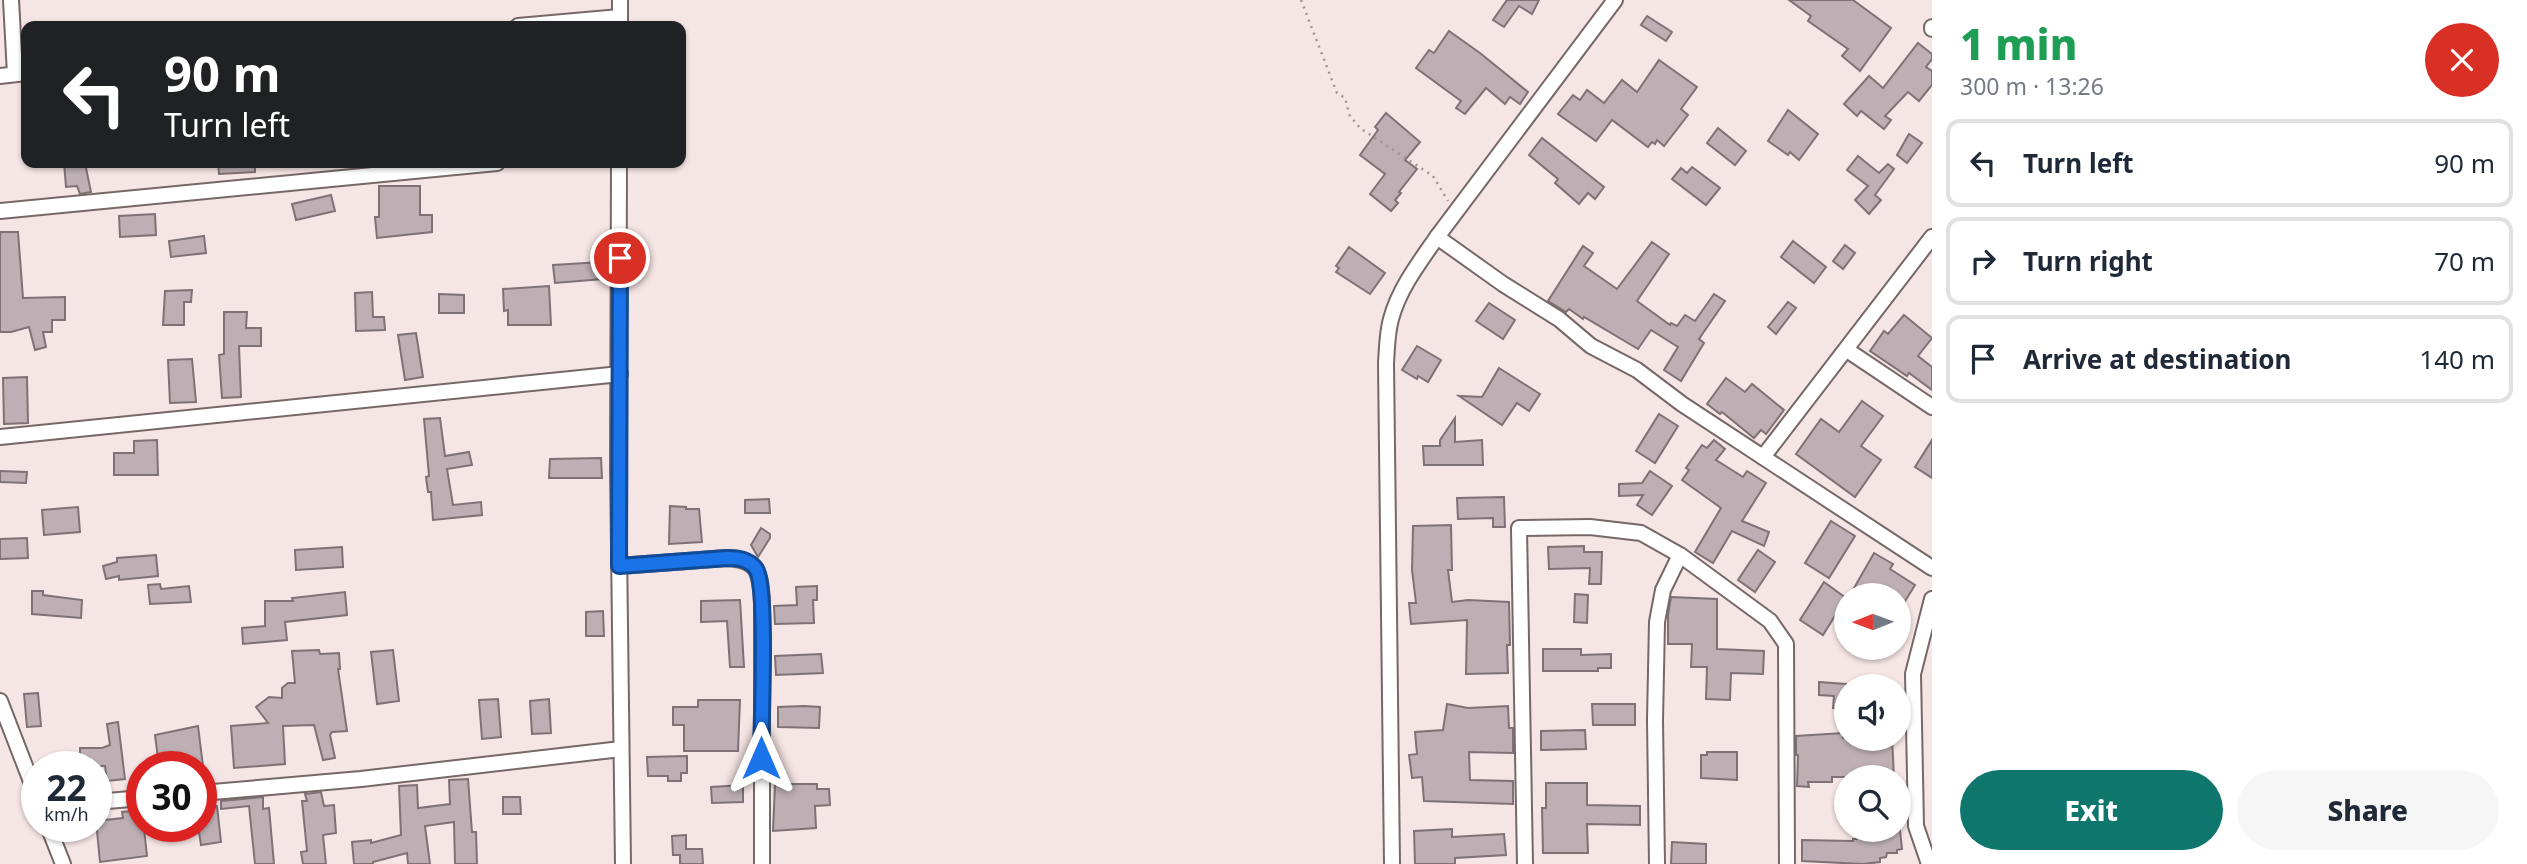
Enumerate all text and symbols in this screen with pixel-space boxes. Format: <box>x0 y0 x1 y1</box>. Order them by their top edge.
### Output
text: 1 min <box>1960 15 2077 72</box>
button: close <box>2425 23 2499 97</box>
text: 90 m <box>164 40 281 106</box>
icon: left <box>49 49 140 140</box>
text: 300 m · 13:26 <box>1960 70 2104 102</box>
text: Turn left <box>164 103 290 146</box>
icon: left <box>1964 144 2002 182</box>
text: Turn left <box>2023 145 2134 181</box>
text: 90 m <box>2434 145 2495 181</box>
pin <box>590 228 650 288</box>
icon: arrive <box>601 239 639 277</box>
icon: right <box>1964 242 2002 280</box>
text: Turn right <box>2023 243 2153 279</box>
text: 70 m <box>2434 243 2495 279</box>
icon: arrive <box>1964 340 2002 378</box>
text: Arrive at destination <box>2023 341 2292 377</box>
text: 140 m <box>2419 341 2495 377</box>
north arrow <box>1834 583 1911 660</box>
map controls <box>1834 583 1911 842</box>
button: sound <box>1834 674 1911 751</box>
position arrow <box>724 721 798 795</box>
speed limit sign: 30 <box>126 751 217 842</box>
text: 22 <box>46 764 87 811</box>
button: search <box>1834 765 1911 842</box>
button: Exit <box>1960 770 2223 850</box>
button: Share <box>2237 770 2499 850</box>
text: km/h <box>44 802 89 826</box>

